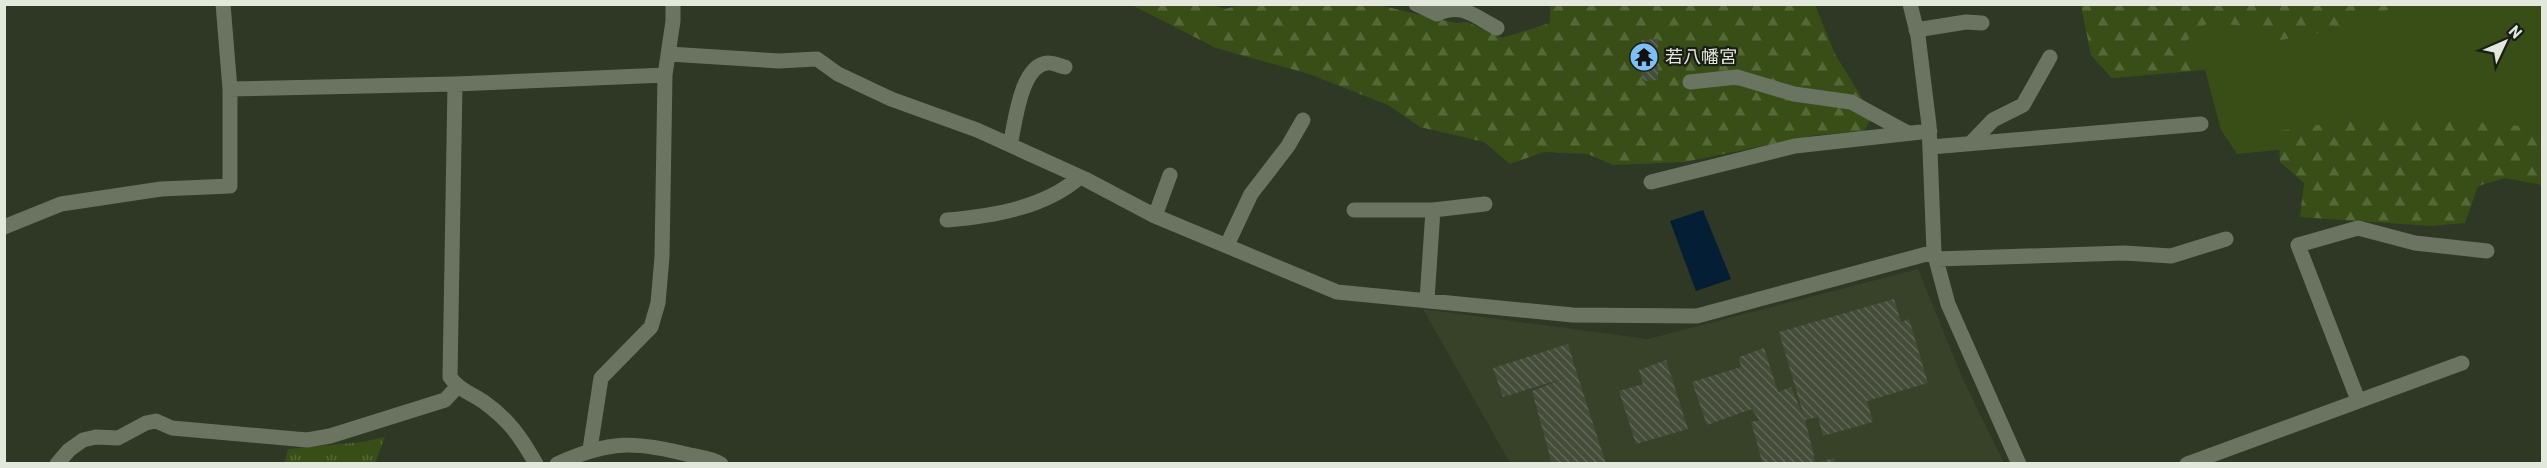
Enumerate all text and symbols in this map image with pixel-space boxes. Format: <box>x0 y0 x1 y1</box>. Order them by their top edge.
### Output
north arrow <box>2475 12 2535 72</box>
text: N <box>2506 21 2527 42</box>
temple icon: 若八幡宮 <box>1628 41 1660 73</box>
place label: 若八幡宮 <box>1665 45 1737 67</box>

